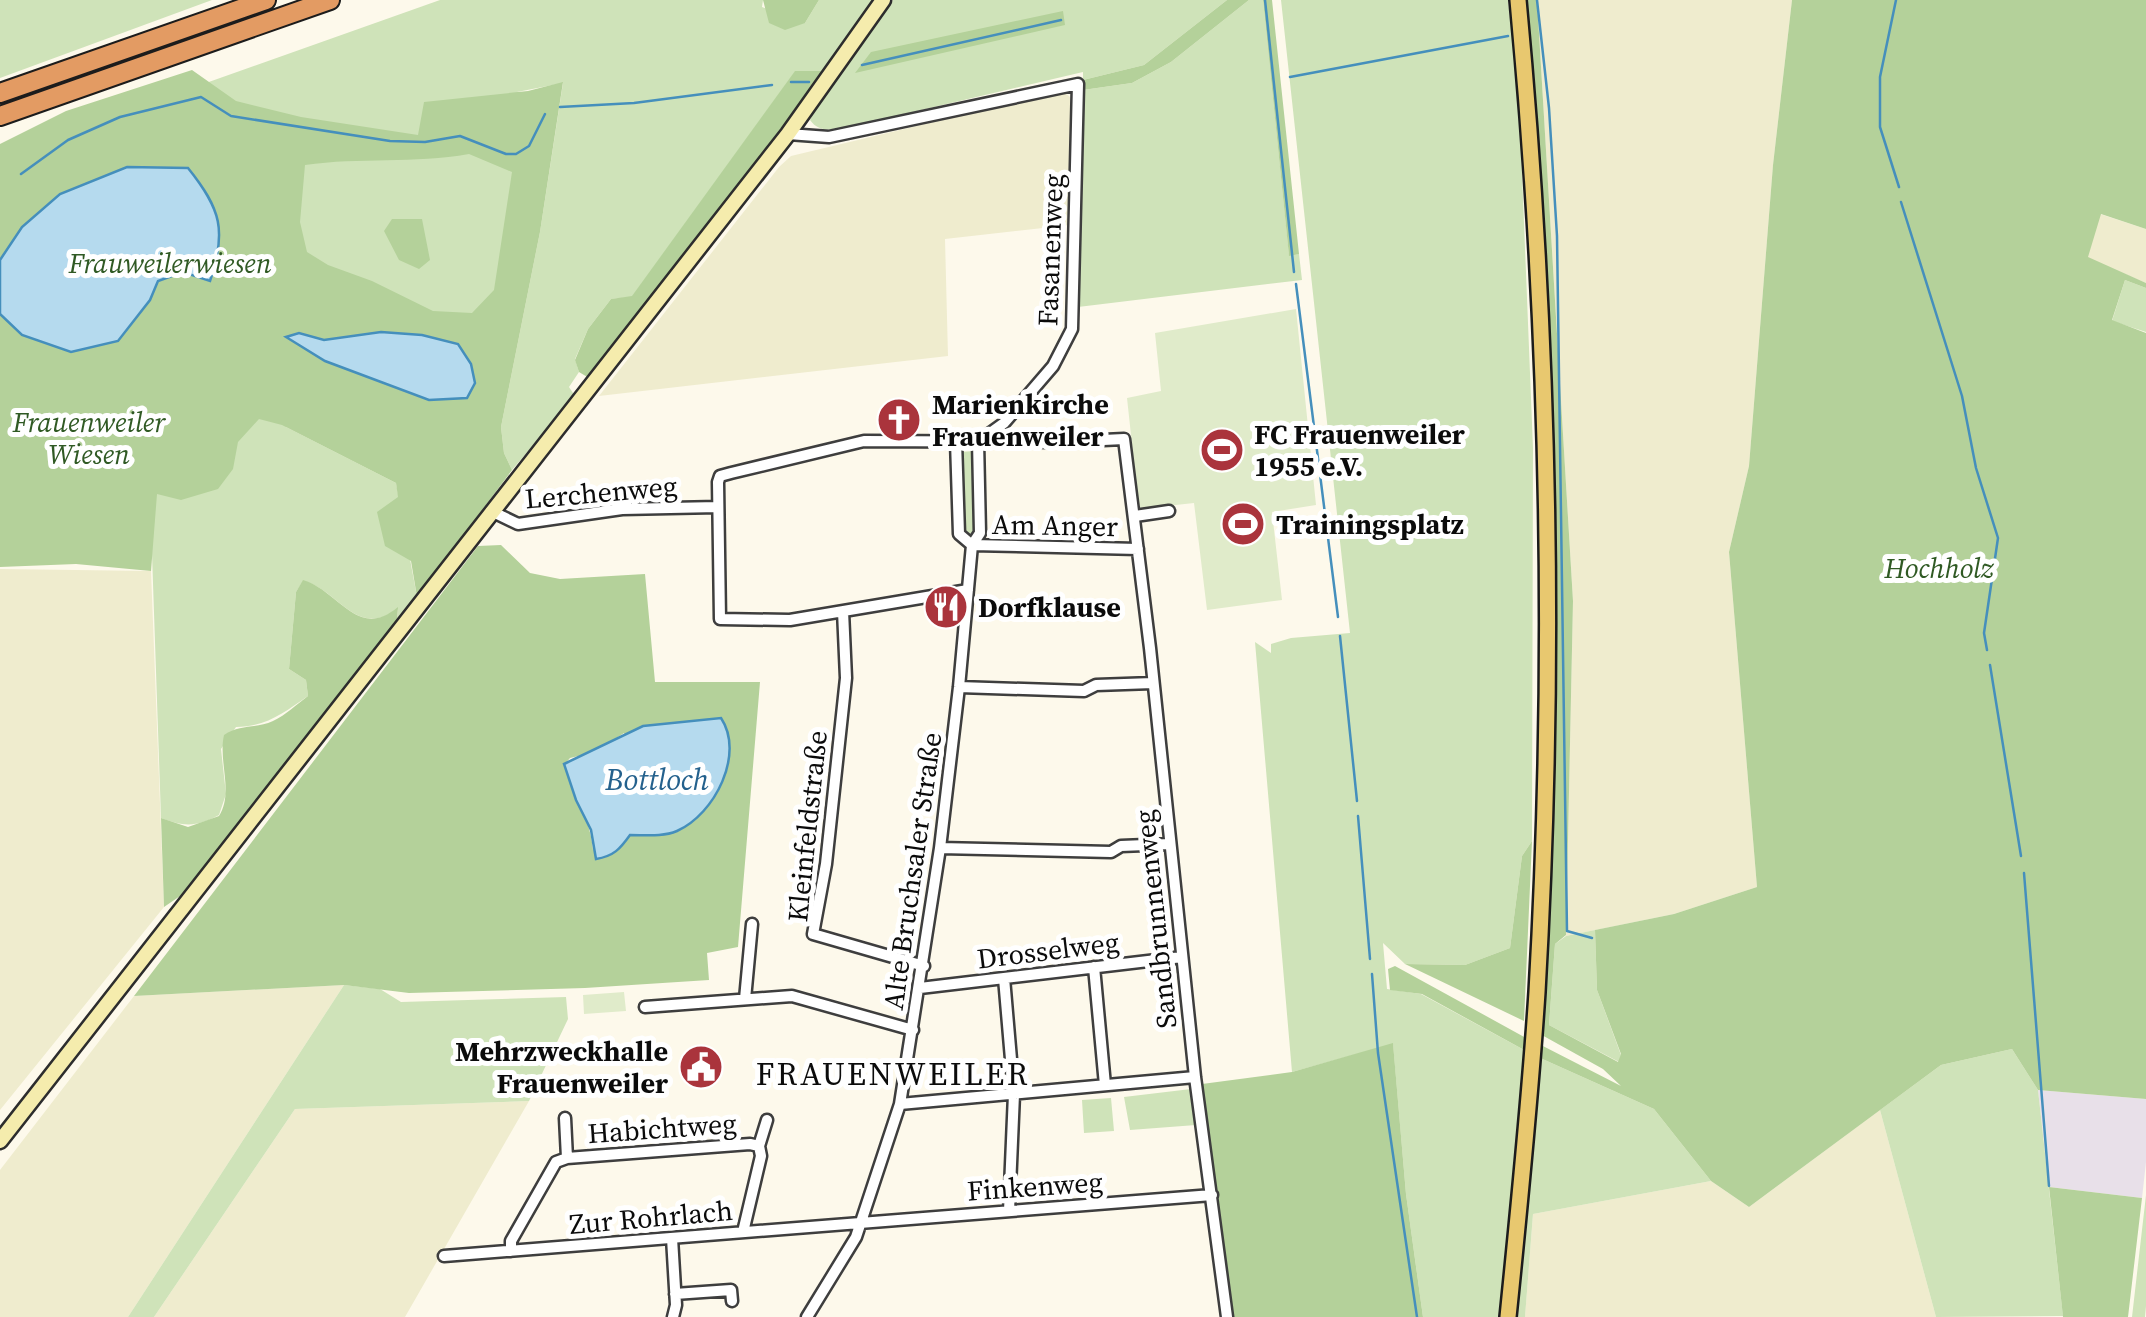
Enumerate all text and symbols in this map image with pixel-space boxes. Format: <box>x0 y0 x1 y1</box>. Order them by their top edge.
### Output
street label: Fasanenweg <box>1028 173 1072 327</box>
park label: Frauweilerwiesen <box>67 244 272 282</box>
place label: Marienkirche Frauenweiler <box>932 385 1109 455</box>
church icon: Marienkirche Frauenweiler <box>876 397 922 443</box>
park label: Frauenweiler Wiesen <box>12 403 166 473</box>
place label: FC Frauenweiler 1955 e.V. <box>1254 415 1465 485</box>
sports icon: FC Frauenweiler 1955 e.V. <box>1199 427 1245 473</box>
street label: Lerchenweg <box>523 466 679 518</box>
sports icon: Trainingsplatz <box>1220 501 1266 547</box>
street label: Am Anger <box>992 505 1119 545</box>
place label: Trainingsplatz <box>1276 505 1464 543</box>
park label: Hochholz <box>1883 549 1995 587</box>
restaurant icon: Dorfklause <box>923 584 969 630</box>
place label: Dorfklause <box>978 588 1121 626</box>
street label: Kleinfeldstraße <box>778 728 836 924</box>
street label: Alte Bruchsaler Straße <box>874 730 950 1012</box>
water label: Bottloch <box>604 759 709 800</box>
street label: Sandbrunnenweg <box>1125 808 1185 1030</box>
street label: Drosselweg <box>975 922 1121 978</box>
place label: Mehrzweckhalle Frauenweiler <box>455 1032 668 1102</box>
public building icon: Mehrzweckhalle Frauenweiler <box>678 1044 724 1090</box>
district label: FRAUENWEILER <box>756 1052 1030 1096</box>
street label: Habichtweg <box>586 1104 738 1152</box>
street label: Finkenweg <box>966 1162 1104 1210</box>
street label: Zur Rohrlach <box>568 1191 734 1243</box>

